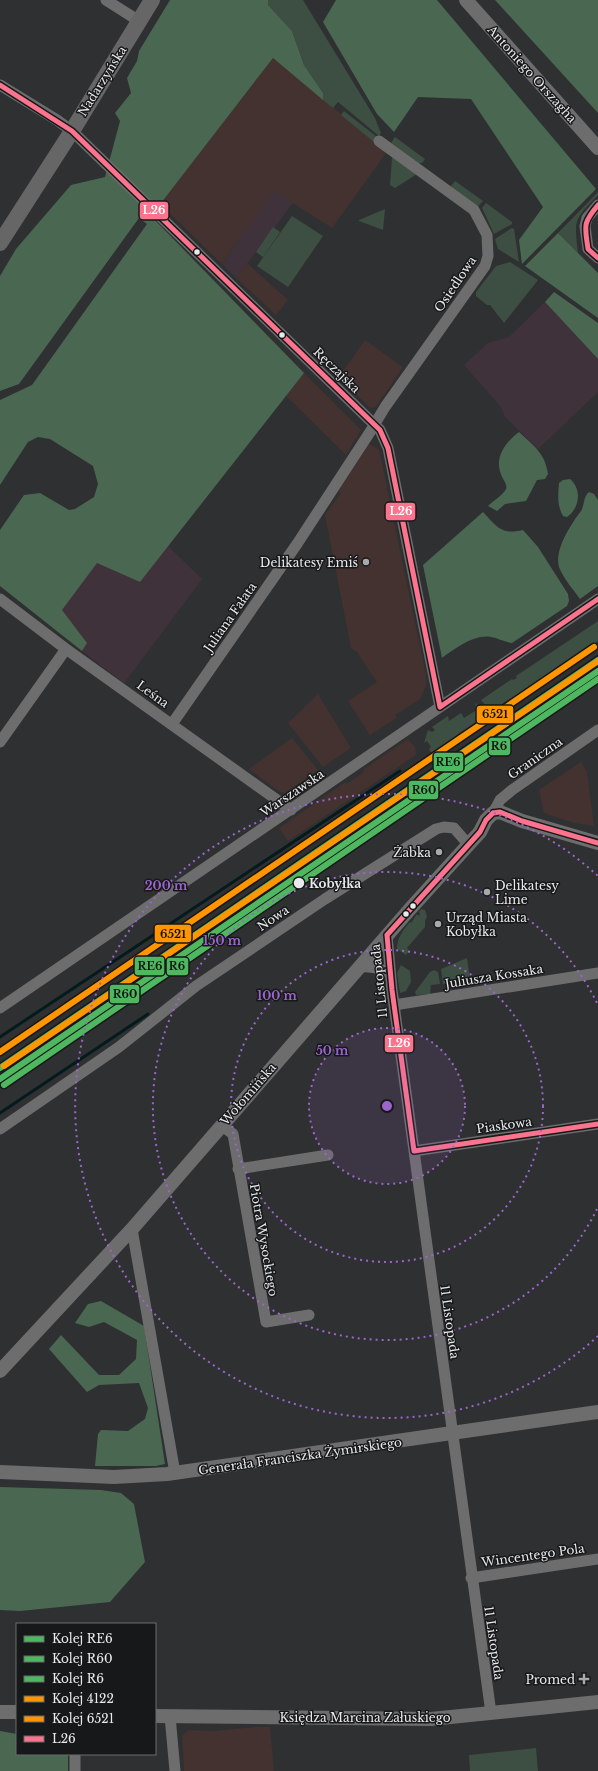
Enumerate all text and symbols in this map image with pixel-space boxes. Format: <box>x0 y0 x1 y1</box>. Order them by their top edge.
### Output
street label: Antoniego Orszagha <box>484 22 580 126</box>
street label: Nadarzyńska <box>75 43 130 119</box>
line badge: L26 <box>139 201 169 220</box>
text: L26 <box>143 203 165 217</box>
unlabelled marker <box>192 247 202 257</box>
street label: Osiedlowa <box>431 253 479 315</box>
unlabelled marker <box>277 330 287 340</box>
street label: Ręczajska <box>311 344 364 396</box>
line badge: L26 <box>385 502 416 521</box>
text: L26 <box>390 504 412 518</box>
place label: Delikatesy Emiś <box>260 555 358 570</box>
marker: Delikatesy Emiś <box>361 557 371 567</box>
street label: Juliana Fałata <box>199 579 260 656</box>
street label: Leśna <box>134 677 172 711</box>
line badge: 6521 <box>476 705 514 724</box>
text: 6521 <box>482 707 508 721</box>
street label: Graniczna <box>505 734 565 782</box>
line badge: R6 <box>488 737 511 756</box>
text: R6 <box>491 739 507 753</box>
line badge: RE6 <box>433 752 464 772</box>
text: RE6 <box>436 755 460 769</box>
street label: Warszawska <box>256 766 327 820</box>
line badge: R60 <box>408 780 439 800</box>
text: R60 <box>412 783 436 797</box>
place label: Żabka <box>393 844 431 860</box>
marker: Żabka <box>434 847 444 857</box>
marker: Kobyłka <box>292 876 306 890</box>
place label: Kobyłka <box>309 876 361 891</box>
text: 200 m <box>145 878 188 893</box>
place label: Delikatesy Lime <box>495 878 559 907</box>
marker: Delikatesy Lime <box>482 887 492 897</box>
unlabelled marker <box>408 901 418 911</box>
street label: Nowa <box>254 902 292 934</box>
unlabelled marker <box>401 909 411 919</box>
place label: Urząd Miasta Kobyłka <box>446 910 527 939</box>
marker: Urząd Miasta Kobyłka <box>433 919 443 929</box>
line badge: 6521 <box>154 924 192 943</box>
text: 6521 <box>160 927 186 941</box>
text: 150 m <box>203 933 242 948</box>
street label: 11 Listopada <box>368 943 390 1019</box>
line badge: RE6 <box>134 956 165 976</box>
line badge: R6 <box>166 957 189 976</box>
text: RE6 <box>138 959 162 973</box>
text: R6 <box>169 959 185 973</box>
street label: Juliusza Kossaka <box>442 961 544 991</box>
line badge: R60 <box>109 984 140 1004</box>
text: R60 <box>113 987 137 1001</box>
text: 100 m <box>257 988 298 1003</box>
line badge: L26 <box>384 1034 414 1053</box>
text: L26 <box>388 1036 410 1050</box>
text: 50 m <box>316 1043 349 1058</box>
street label: Wołomińska <box>216 1060 279 1129</box>
centre of rings <box>380 1099 394 1113</box>
street label: Piaskowa <box>475 1114 533 1136</box>
street label: Piotra Wysockiego <box>247 1182 281 1298</box>
street label: 11 Listopada <box>437 1284 463 1360</box>
street label: Generała Franciszka Żymirskiego <box>197 1433 403 1478</box>
street label: Wincentego Pola <box>479 1540 586 1570</box>
street label: 11 Listopada <box>481 1605 507 1681</box>
legend <box>16 1623 156 1755</box>
text: Kolej RE6 <box>52 1631 113 1646</box>
text: Kolej R60 <box>52 1651 112 1666</box>
text: Kolej R6 <box>52 1671 104 1686</box>
place label: Promed <box>525 1672 575 1687</box>
marker: Promed <box>578 1673 590 1685</box>
text: Kolej 4122 <box>52 1691 114 1706</box>
street label: Księdza Marcina Załuskiego <box>279 1710 451 1725</box>
text: Kolej 6521 <box>52 1711 114 1726</box>
text: L26 <box>52 1731 76 1746</box>

